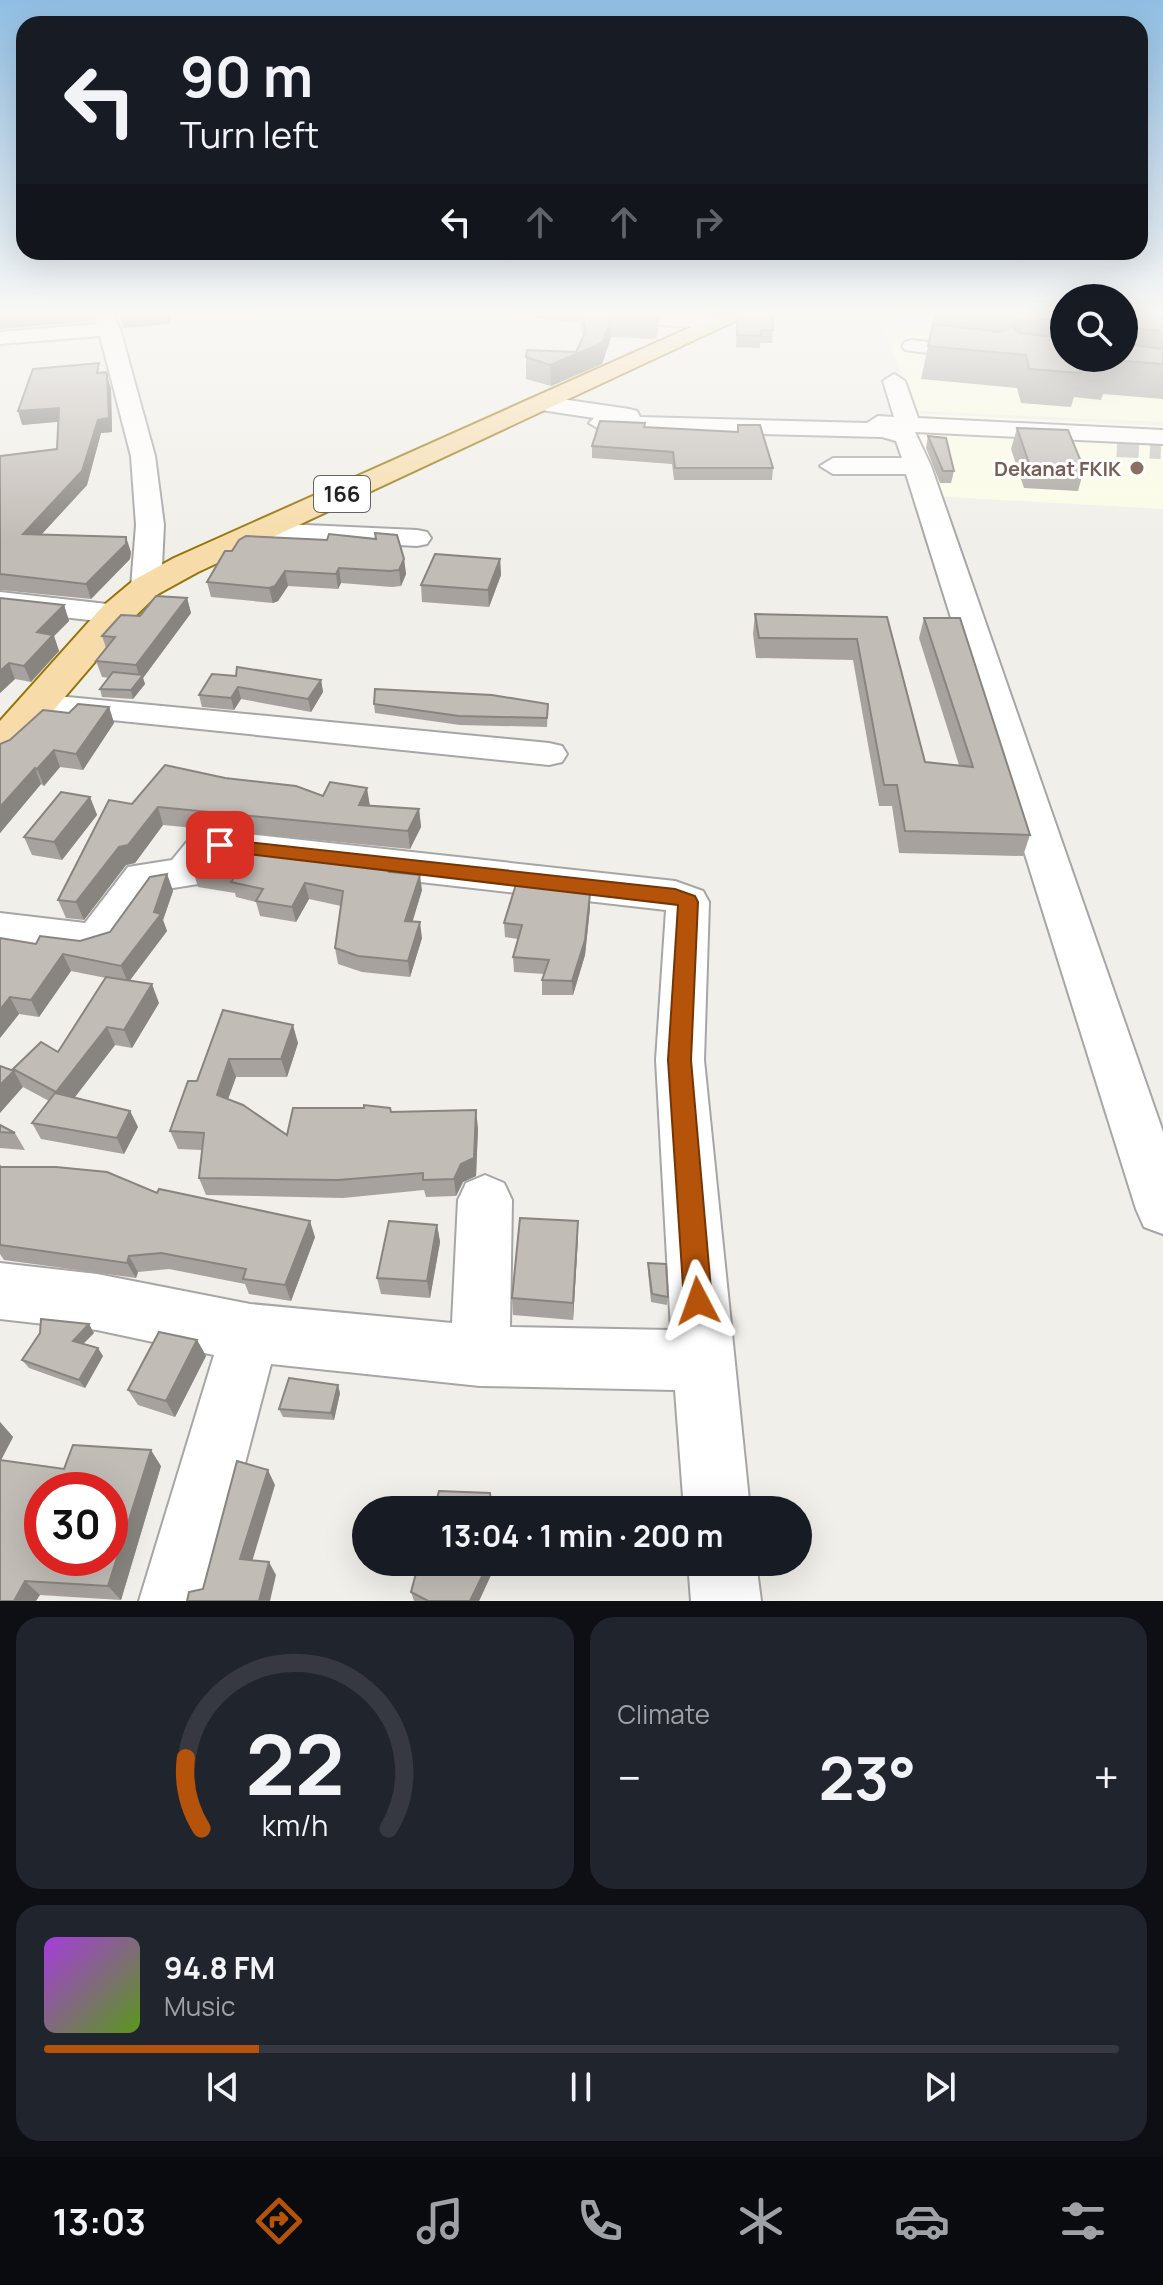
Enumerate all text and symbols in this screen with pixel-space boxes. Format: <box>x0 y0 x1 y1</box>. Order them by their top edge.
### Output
text: 90 m <box>180 37 313 114</box>
icon: left <box>48 48 152 152</box>
text: Turn left <box>180 110 319 159</box>
icon: left <box>434 200 478 244</box>
icon: ahead <box>518 200 562 244</box>
icon: ahead <box>602 200 646 244</box>
icon: right <box>686 200 730 244</box>
map controls <box>1050 284 1138 372</box>
button: search <box>1050 284 1138 372</box>
place label: Dekanat FKIK <box>994 455 1121 482</box>
marker: Dekanat FKIK <box>1128 459 1146 477</box>
road number: 166 <box>314 476 370 512</box>
pin <box>186 811 254 879</box>
icon: arrive <box>198 823 242 867</box>
position arrow <box>656 1259 740 1343</box>
speed limit sign: 30 <box>24 1472 128 1576</box>
text: 13:04 · 1 min · 200 m <box>441 1515 723 1556</box>
text: Climate <box>618 1696 710 1732</box>
text: 22 <box>245 1706 344 1820</box>
text: 23° <box>819 1736 916 1818</box>
text: − <box>618 1747 641 1807</box>
text: + <box>1094 1747 1119 1807</box>
text: km/h <box>262 1806 328 1845</box>
text: 94.8 FM <box>164 1947 275 1988</box>
text: Music <box>164 1988 235 2024</box>
icon: previous <box>201 2065 245 2109</box>
icon: pause <box>559 2065 603 2109</box>
icon: next <box>918 2065 962 2109</box>
icon: directions <box>251 2193 307 2249</box>
icon: music <box>412 2193 468 2249</box>
icon: phone <box>572 2193 628 2249</box>
icon: climate <box>733 2193 789 2249</box>
icon: car <box>894 2193 950 2249</box>
icon: filters <box>1055 2193 1111 2249</box>
text: 13:03 <box>52 2197 146 2246</box>

